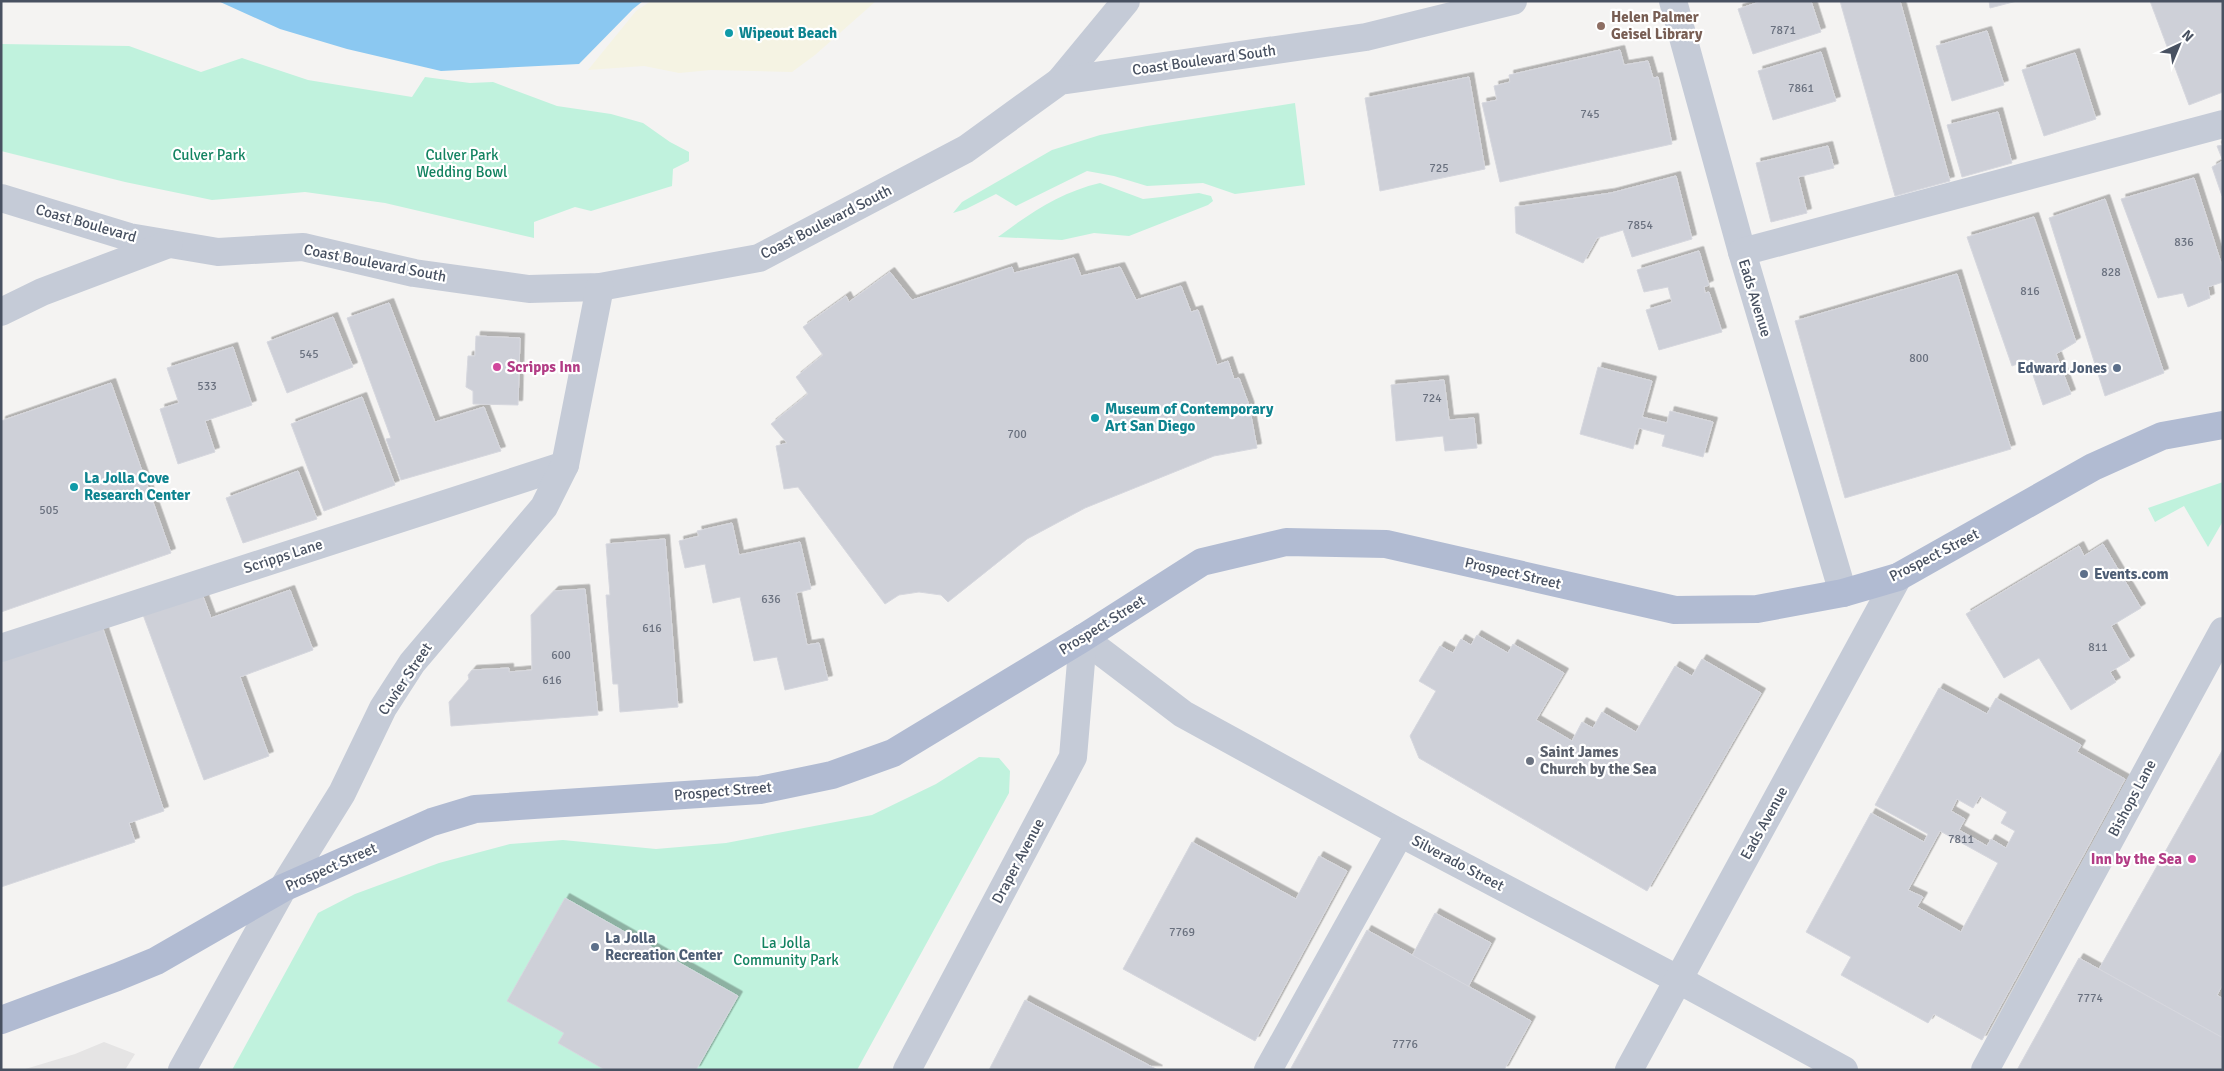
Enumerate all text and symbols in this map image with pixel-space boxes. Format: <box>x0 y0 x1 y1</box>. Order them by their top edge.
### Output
place label: Helen Palmer Geisel Library <box>1611 8 1703 43</box>
marker: Helen Palmer Geisel Library <box>1595 20 1607 32</box>
north arrow <box>2154 20 2204 70</box>
house number: 7871 <box>1770 23 1796 38</box>
place label: Wipeout Beach <box>739 24 837 42</box>
marker: Wipeout Beach <box>723 27 735 39</box>
text: N <box>2178 27 2197 46</box>
street label: Coast Boulevard South <box>1131 41 1277 79</box>
house number: 7861 <box>1788 81 1814 96</box>
house number: 745 <box>1580 107 1600 122</box>
park label: Culver Park <box>172 146 246 164</box>
park label: Culver Park Wedding Bowl <box>417 146 507 181</box>
house number: 725 <box>1429 161 1449 176</box>
street label: Coast Boulevard South <box>757 181 895 263</box>
street label: Coast Boulevard <box>34 200 138 246</box>
house number: 7854 <box>1627 218 1653 233</box>
house number: 836 <box>2174 235 2194 250</box>
street label: Coast Boulevard South <box>302 240 448 286</box>
street label: Eads Avenue <box>1735 257 1775 339</box>
house number: 828 <box>2101 265 2121 280</box>
house number: 816 <box>2020 284 2040 299</box>
house number: 545 <box>299 347 319 362</box>
house number: 800 <box>1909 351 1929 366</box>
place label: Scripps Inn <box>507 358 580 376</box>
place label: Edward Jones <box>2017 359 2107 377</box>
marker: Scripps Inn <box>491 361 503 373</box>
marker: Edward Jones <box>2111 362 2123 374</box>
house number: 533 <box>197 379 217 394</box>
house number: 724 <box>1422 391 1442 406</box>
place label: Museum of Contemporary Art San Diego <box>1105 400 1274 435</box>
marker: Museum of Contemporary Art San Diego <box>1089 412 1101 424</box>
house number: 700 <box>1007 427 1027 442</box>
place label: La Jolla Cove Research Center <box>84 469 190 504</box>
marker: La Jolla Cove Research Center <box>68 481 80 493</box>
house number: 505 <box>39 503 59 518</box>
street label: Prospect Street <box>1886 525 1982 585</box>
street label: Scripps Lane <box>241 535 325 577</box>
street label: Prospect Street <box>1463 553 1563 593</box>
place label: Events.com <box>2094 565 2169 583</box>
marker: Events.com <box>2078 568 2090 580</box>
street label: Prospect Street <box>1056 591 1148 659</box>
house number: 636 <box>761 592 781 607</box>
house number: 616 <box>642 621 662 636</box>
street label: Cuvier Street <box>374 639 436 719</box>
house number: 811 <box>2088 640 2108 655</box>
house number: 600 <box>551 648 571 663</box>
house number: 616 <box>542 673 562 688</box>
place label: Saint James Church by the Sea <box>1540 743 1657 778</box>
marker: Saint James Church by the Sea <box>1524 755 1536 767</box>
street label: Bishops Lane <box>2104 756 2160 840</box>
street label: Prospect Street <box>673 778 773 804</box>
street label: Eads Avenue <box>1737 783 1791 863</box>
street label: Draper Avenue <box>988 815 1048 907</box>
street label: Silverado Street <box>1409 831 1507 895</box>
house number: 7811 <box>1948 832 1974 847</box>
street label: Prospect Street <box>283 839 379 895</box>
place label: Inn by the Sea <box>2091 850 2182 868</box>
marker: Inn by the Sea <box>2186 853 2198 865</box>
house number: 7769 <box>1169 925 1195 940</box>
place label: La Jolla Recreation Center <box>605 929 722 964</box>
park label: La Jolla Community Park <box>733 934 839 969</box>
marker: La Jolla Recreation Center <box>589 941 601 953</box>
house number: 7774 <box>2077 991 2103 1006</box>
house number: 7776 <box>1392 1037 1418 1052</box>

